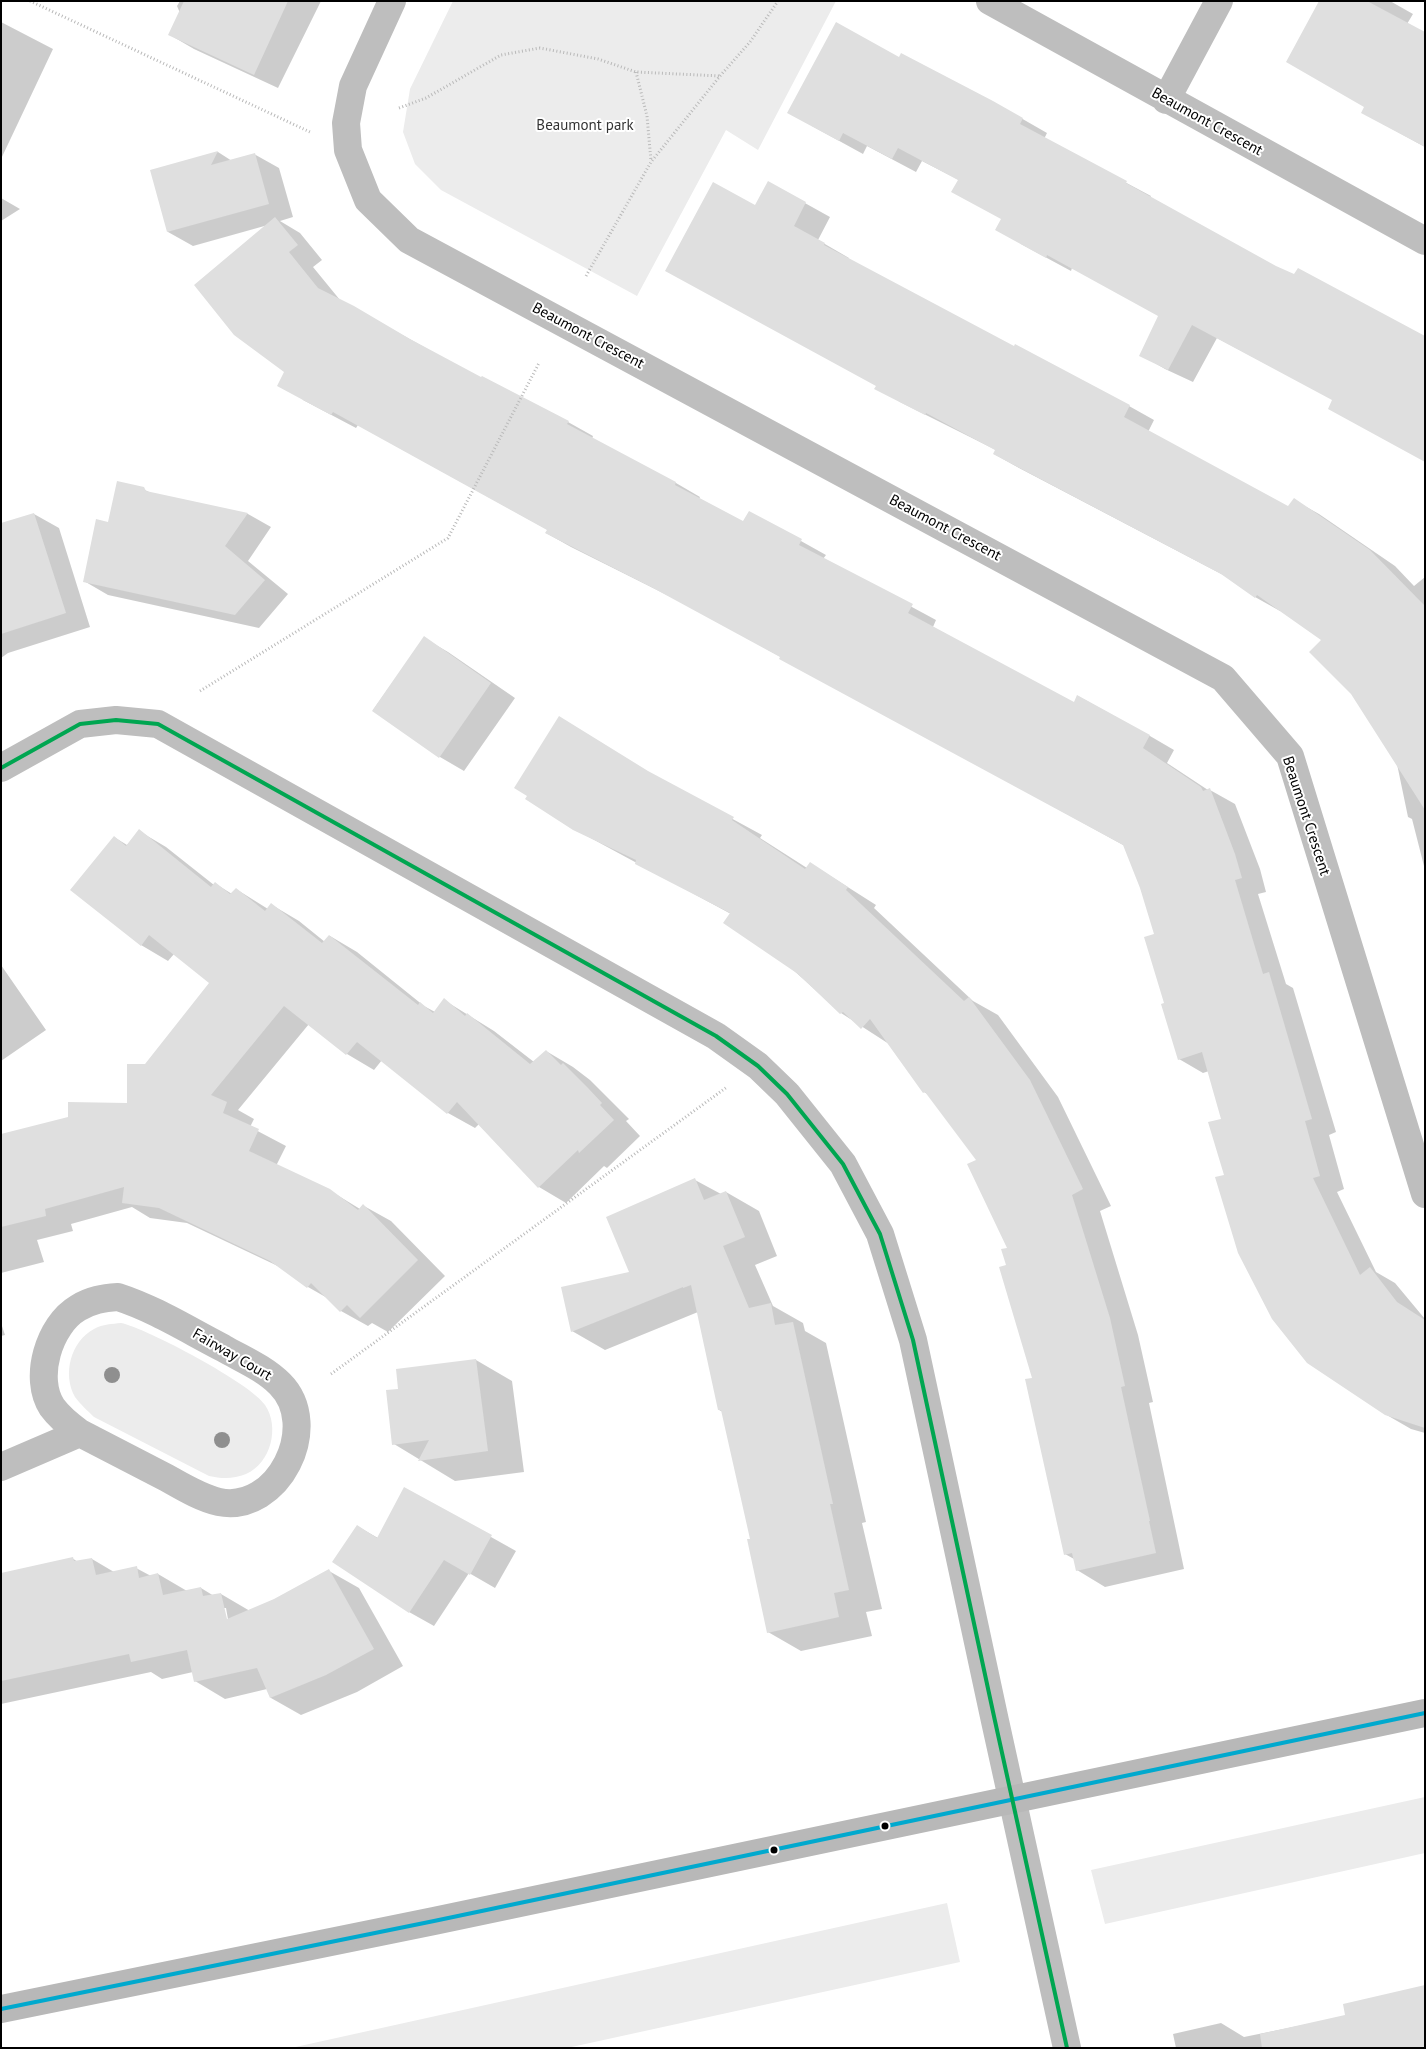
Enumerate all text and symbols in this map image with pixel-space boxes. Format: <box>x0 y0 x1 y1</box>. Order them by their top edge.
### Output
street label: Beaumont Crescent <box>1148 84 1266 160</box>
park label: Beaumont park <box>536 117 634 135</box>
street label: Beaumont Crescent <box>529 299 647 373</box>
street label: Beaumont Crescent <box>886 491 1004 565</box>
street label: Beaumont Crescent <box>1278 754 1334 878</box>
street label: Fairway Court <box>189 1325 275 1385</box>
unlabelled marker <box>880 1821 890 1831</box>
unlabelled marker <box>769 1845 779 1855</box>

